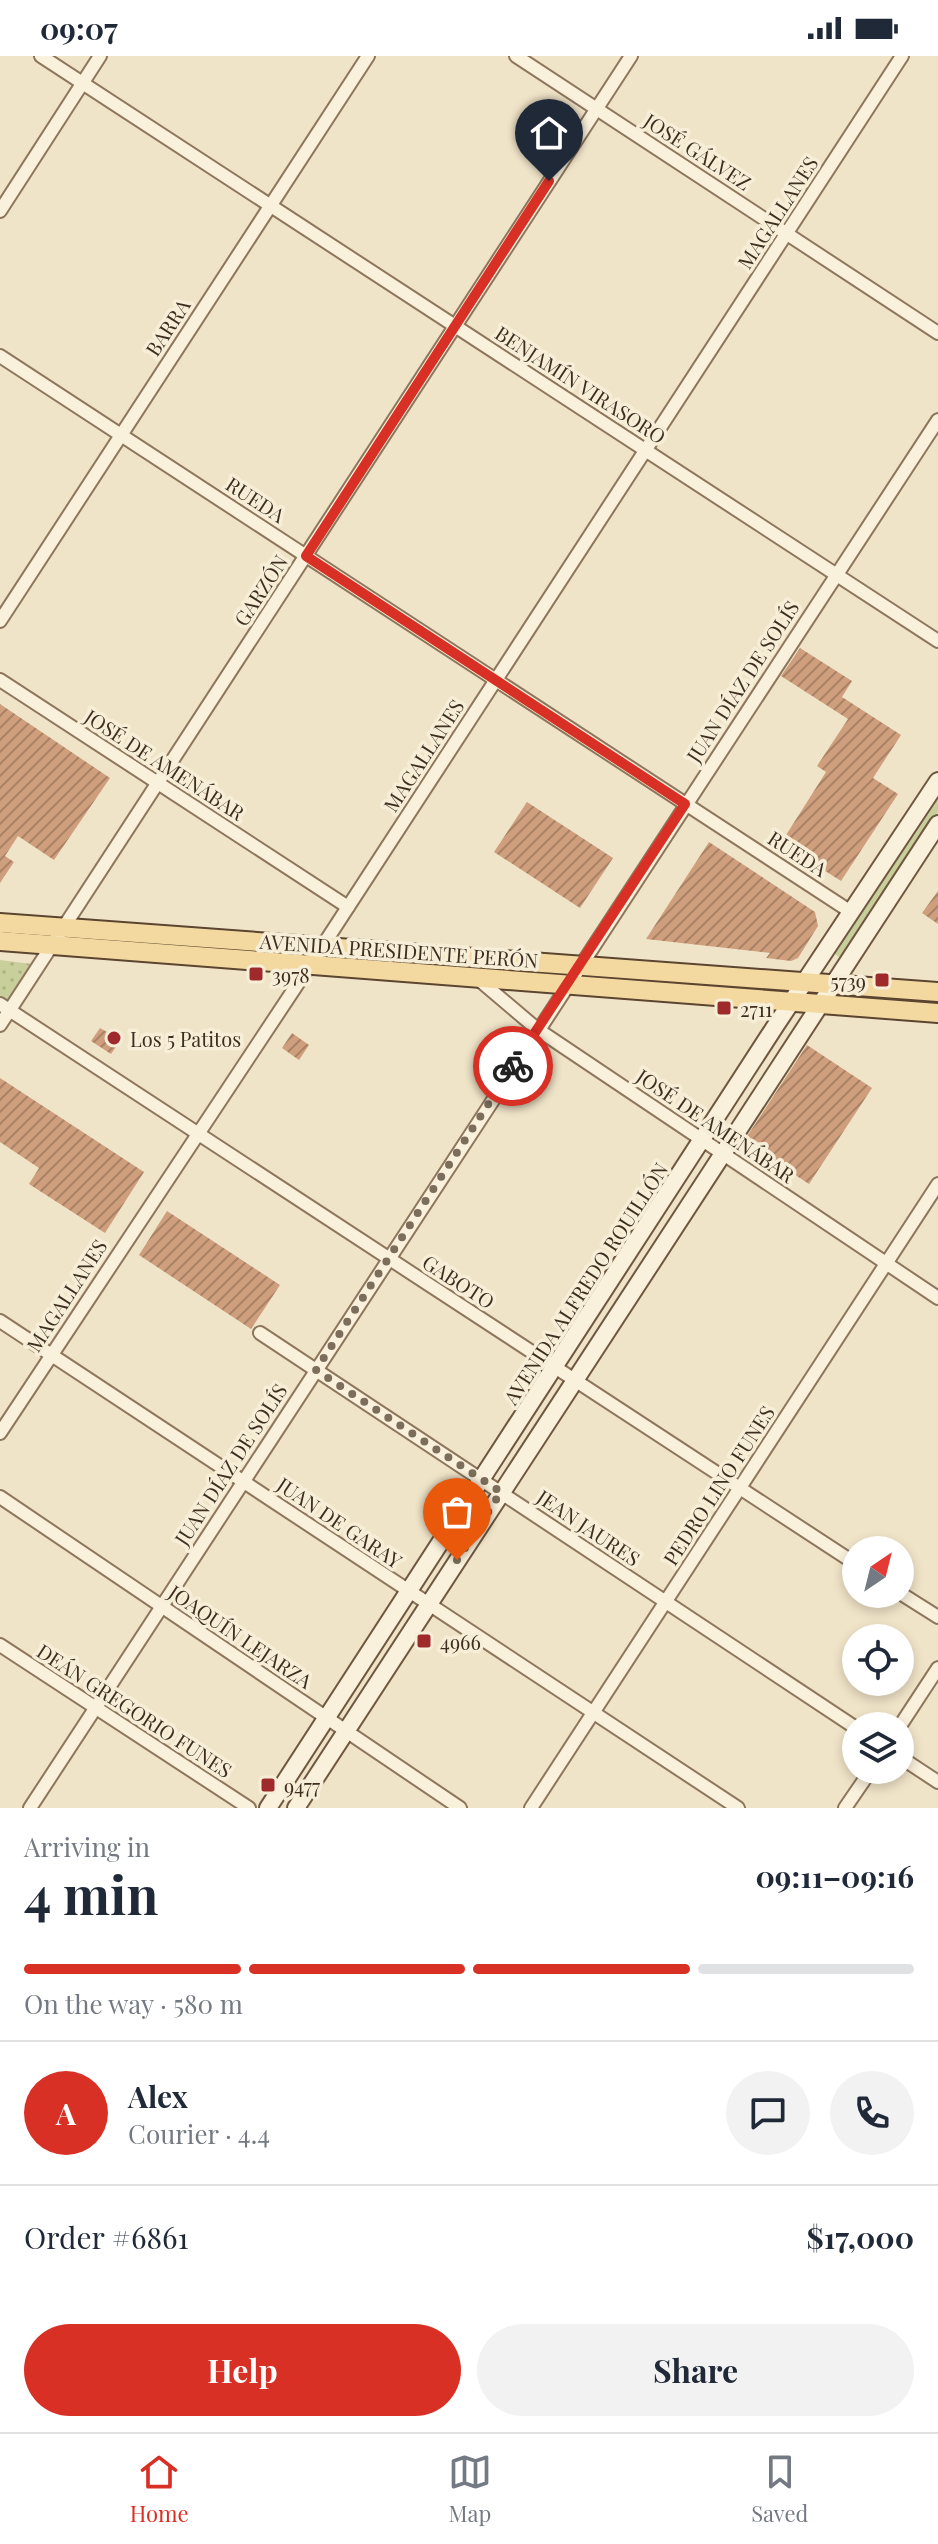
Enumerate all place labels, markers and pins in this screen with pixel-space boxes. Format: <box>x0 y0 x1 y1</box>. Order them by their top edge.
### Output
pin <box>515 99 583 181</box>
place label: 3978 <box>272 961 310 988</box>
marker: 3978 <box>247 965 265 983</box>
place label: 5739 <box>830 967 866 994</box>
marker: 5739 <box>873 971 891 989</box>
place label: 2711 <box>740 995 773 1022</box>
marker: 2711 <box>715 999 733 1017</box>
place label: Los 5 Patitos <box>130 1025 241 1052</box>
marker: Los 5 Patitos <box>105 1029 123 1047</box>
pin <box>423 1478 491 1560</box>
place label: 4966 <box>440 1628 481 1655</box>
marker: 4966 <box>415 1632 433 1650</box>
place label: 9477 <box>284 1772 320 1799</box>
marker: 9477 <box>259 1776 277 1794</box>

